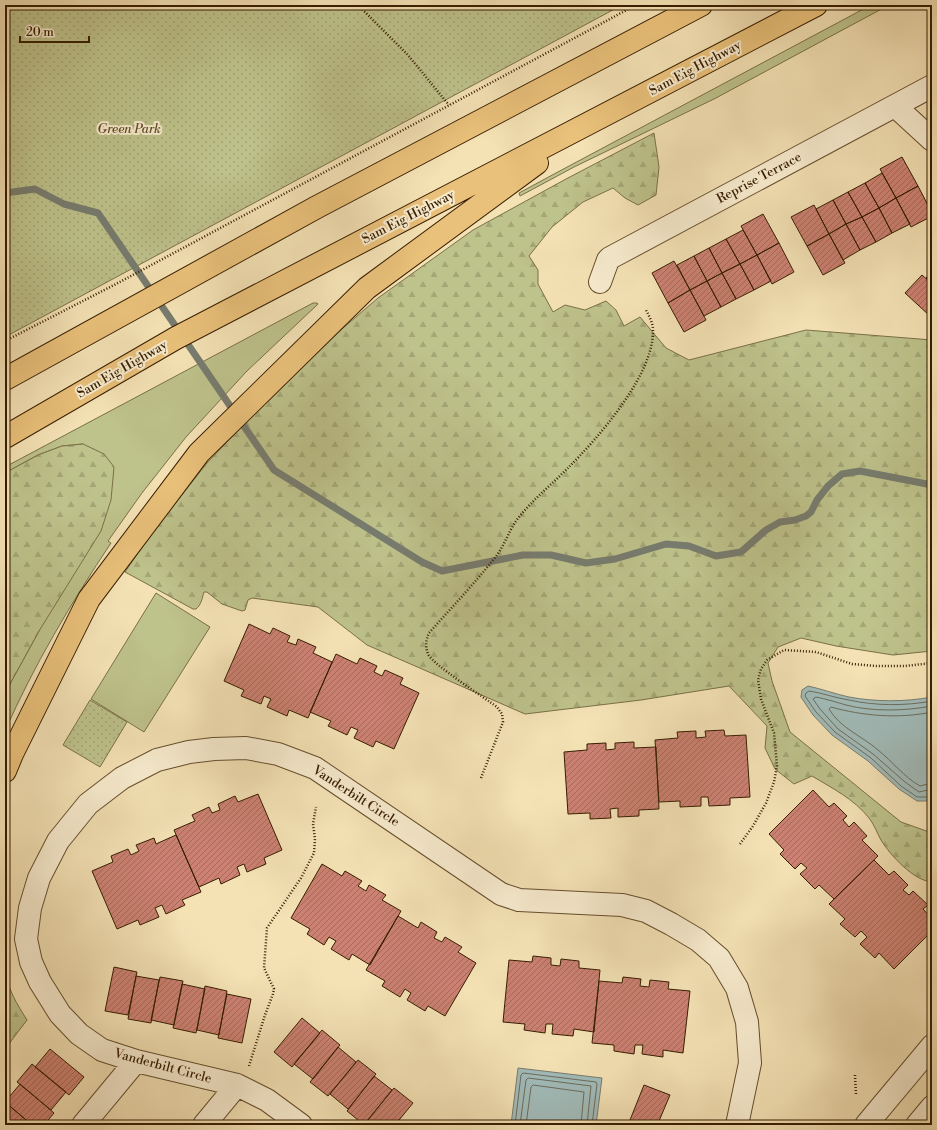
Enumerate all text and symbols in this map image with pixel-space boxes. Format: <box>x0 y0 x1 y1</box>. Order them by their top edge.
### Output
scale bar <box>20 18 89 44</box>
text: 20 m <box>26 25 54 40</box>
street label: Sam Eig Highway <box>646 37 744 99</box>
park label: Green Park <box>97 121 161 137</box>
street label: Reprise Terrace <box>714 149 805 207</box>
street label: Sam Eig Highway <box>359 186 458 247</box>
street label: Sam Eig Highway <box>74 336 171 401</box>
street label: Vanderbilt Circle <box>309 761 403 830</box>
street label: Vanderbilt Circle <box>111 1045 214 1087</box>

